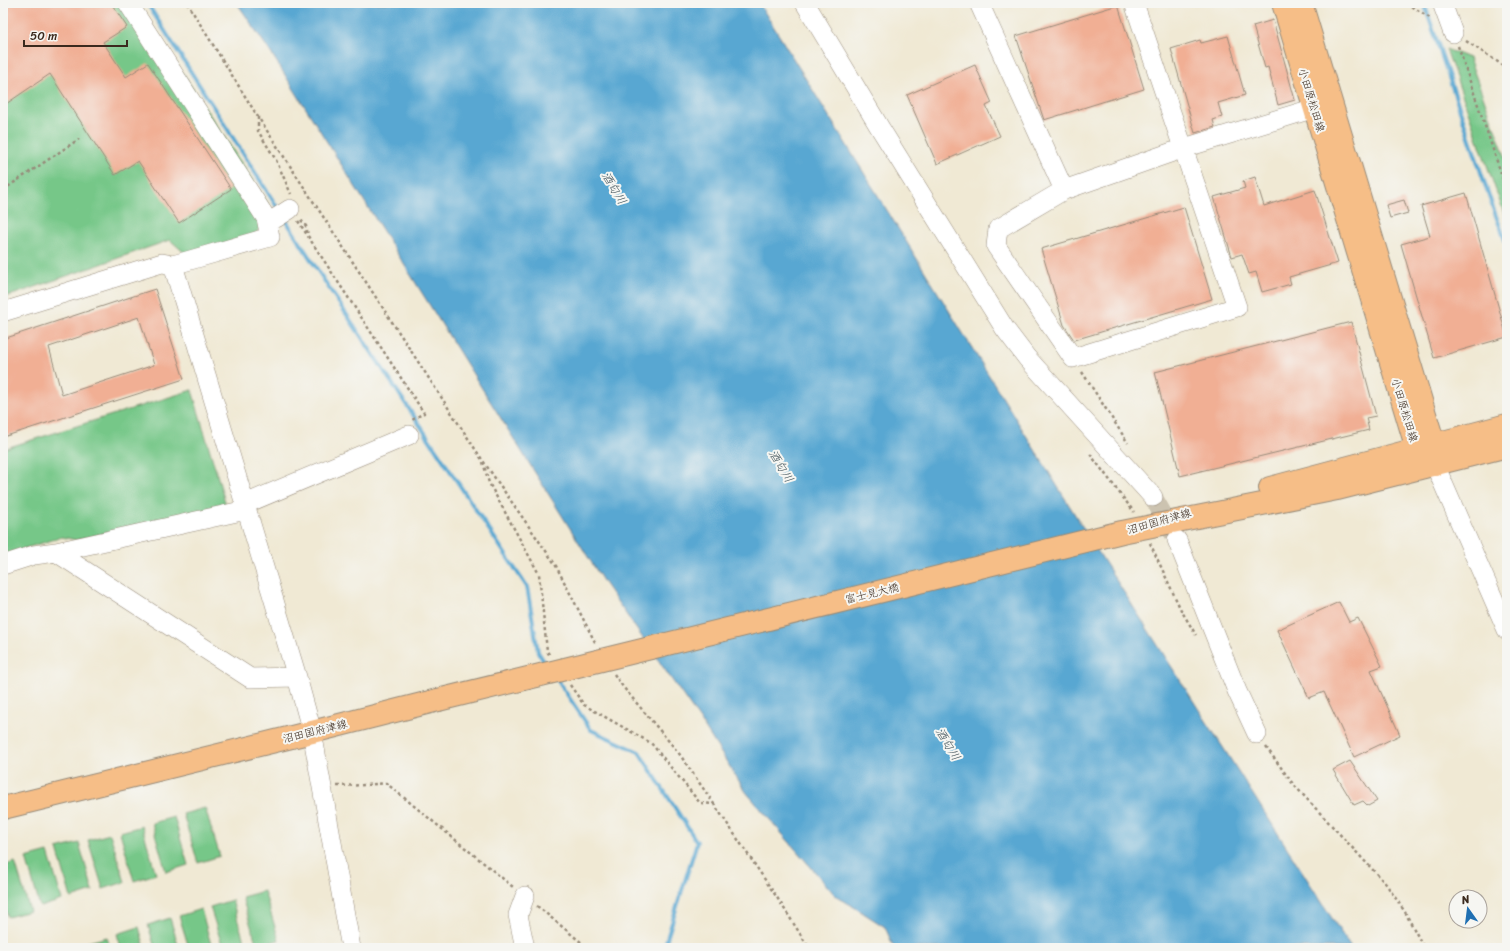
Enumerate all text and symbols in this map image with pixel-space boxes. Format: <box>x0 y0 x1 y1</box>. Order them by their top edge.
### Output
scale bar <box>24 22 127 48</box>
text: 50 m <box>30 25 57 47</box>
street label: 小田原松田線 <box>1293 66 1330 134</box>
water label: 酒匂川 <box>595 167 633 209</box>
street label: 小田原松田線 <box>1386 376 1423 444</box>
water label: 酒匂川 <box>762 445 800 487</box>
street label: 沼田国府津線 <box>1125 503 1193 540</box>
street label: 富士見大橋 <box>843 578 901 609</box>
street label: 沼田国府津線 <box>281 714 349 749</box>
water label: 酒匂川 <box>929 723 967 765</box>
north arrow <box>1448 889 1488 929</box>
text: N <box>1459 890 1472 910</box>

